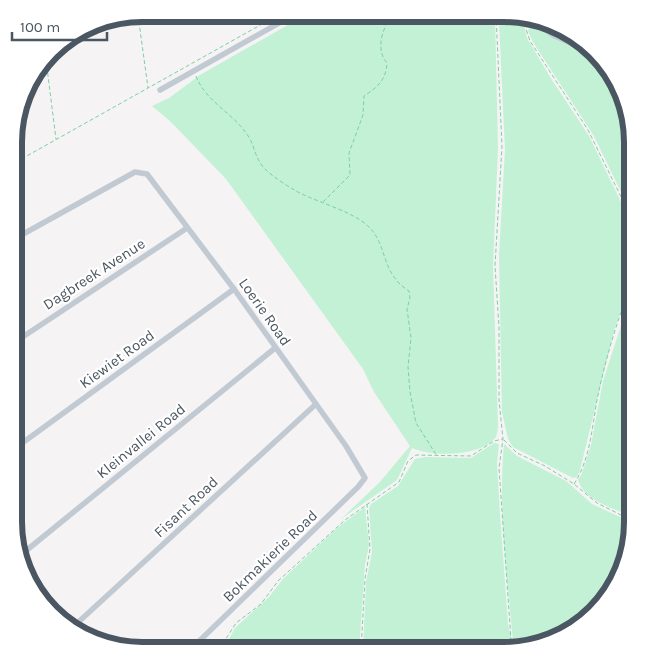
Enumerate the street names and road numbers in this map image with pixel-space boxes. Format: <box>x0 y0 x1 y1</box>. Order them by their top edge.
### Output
street label: Dagbreek Avenue <box>40 234 148 314</box>
street label: Loerie Road <box>235 275 295 349</box>
street label: Kiewiet Road <box>76 326 158 392</box>
street label: Kleinvallei Road <box>93 400 189 482</box>
street label: Fisant Road <box>150 473 222 541</box>
street label: Bokmakierie Road <box>219 506 321 606</box>

